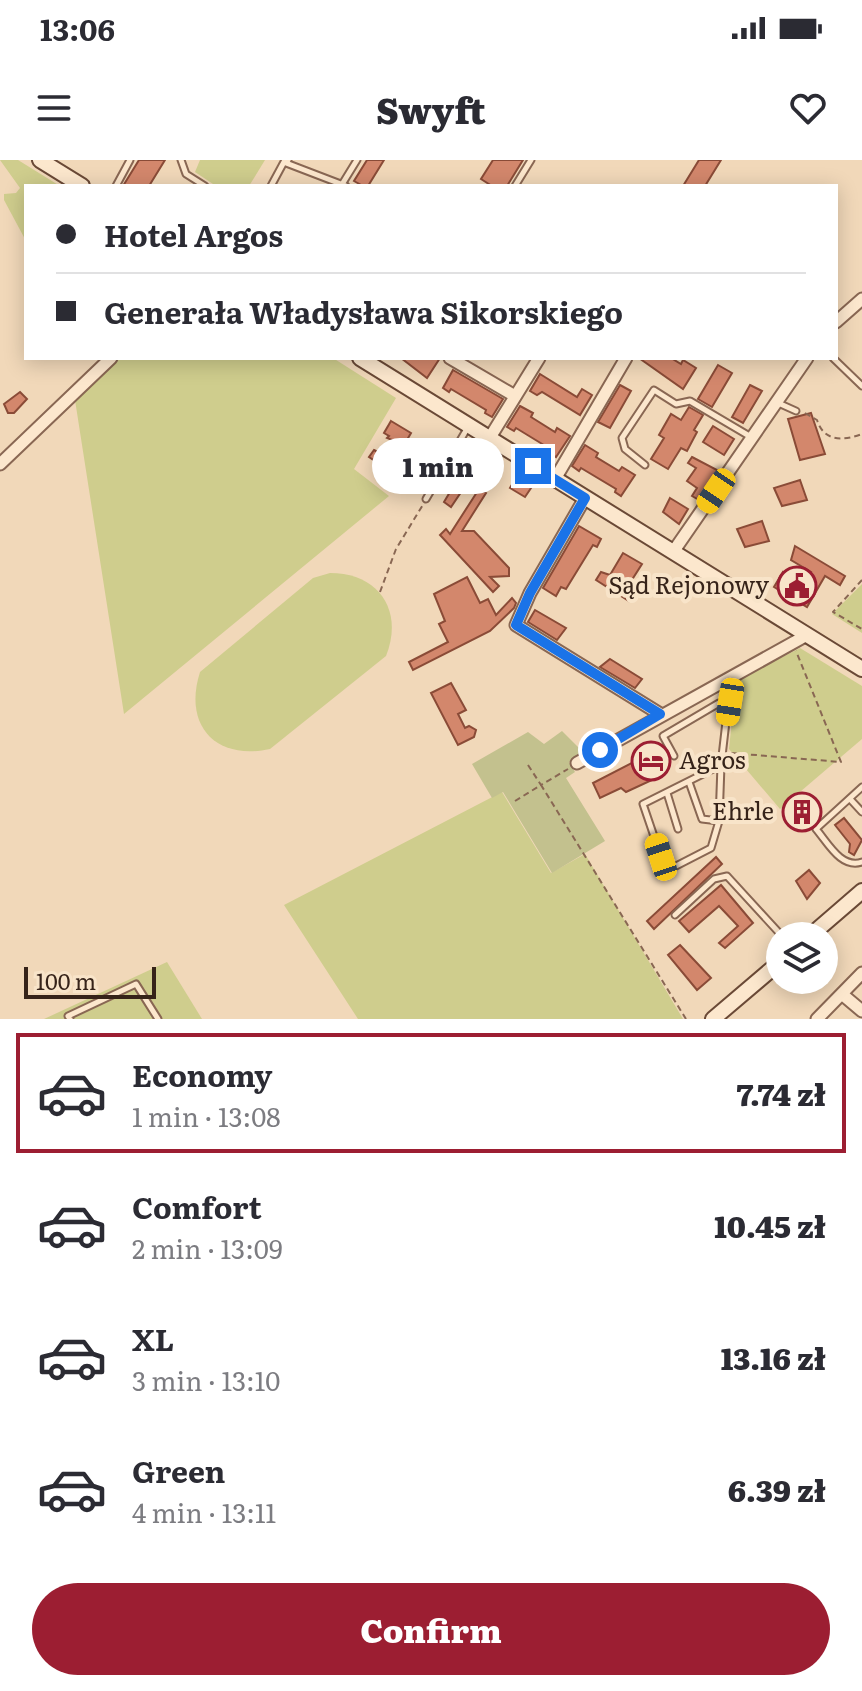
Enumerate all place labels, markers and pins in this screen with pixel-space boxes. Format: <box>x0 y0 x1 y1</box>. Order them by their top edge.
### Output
public building icon: Sąd Rejonowy <box>776 565 818 607</box>
place label: Sąd Rejonowy <box>608 566 769 601</box>
hotel icon: Agros <box>630 740 672 782</box>
place label: Agros <box>679 741 746 776</box>
building icon: Ehrle <box>781 791 823 833</box>
place label: Ehrle <box>712 792 774 827</box>

